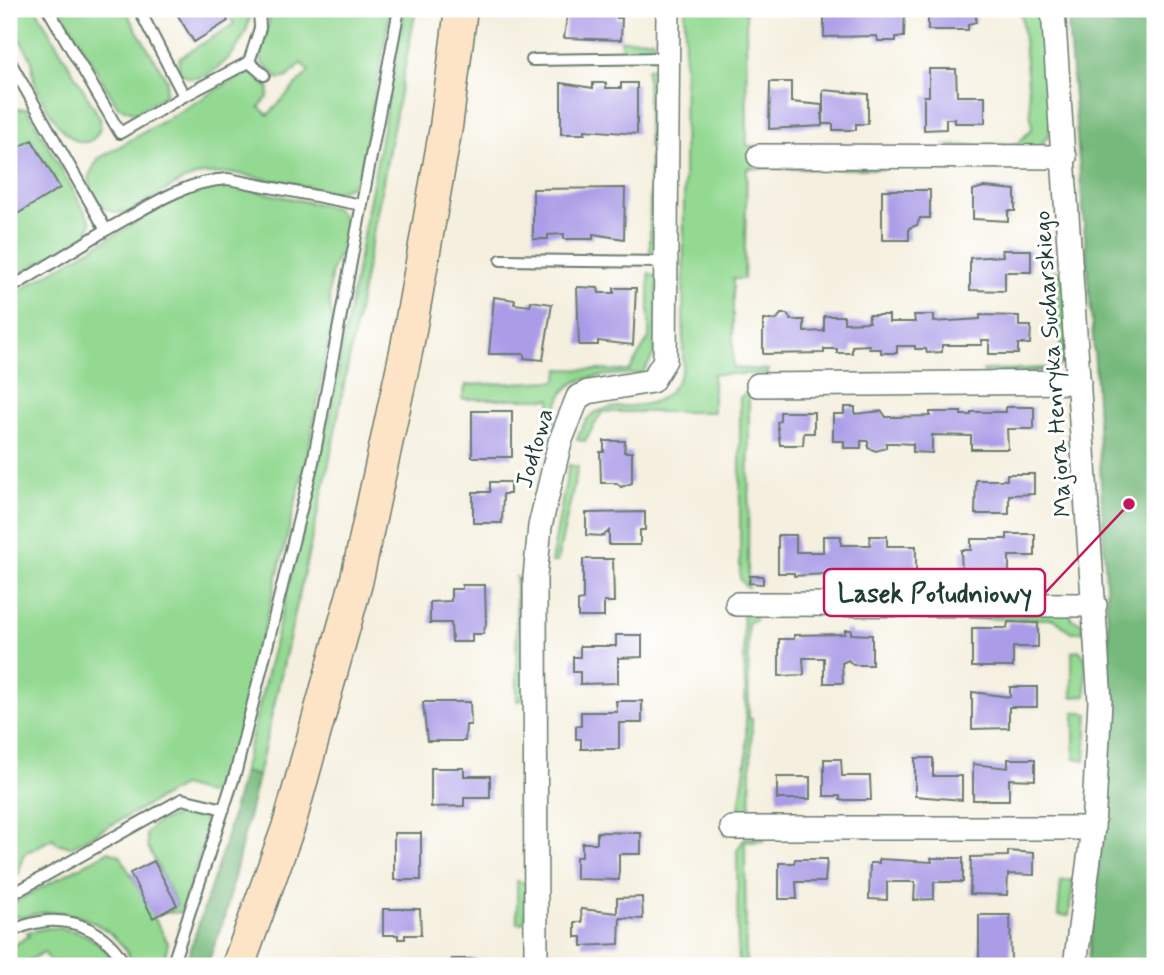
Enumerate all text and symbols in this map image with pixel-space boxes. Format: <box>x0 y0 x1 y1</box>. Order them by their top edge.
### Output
street label: Majora Henryka Sucharskiego <box>1027 209 1080 518</box>
street label: Jodłowa <box>509 405 562 492</box>
callout: Lasek Południowy <box>824 569 1045 616</box>
text: Lasek Południowy <box>838 578 1032 612</box>

